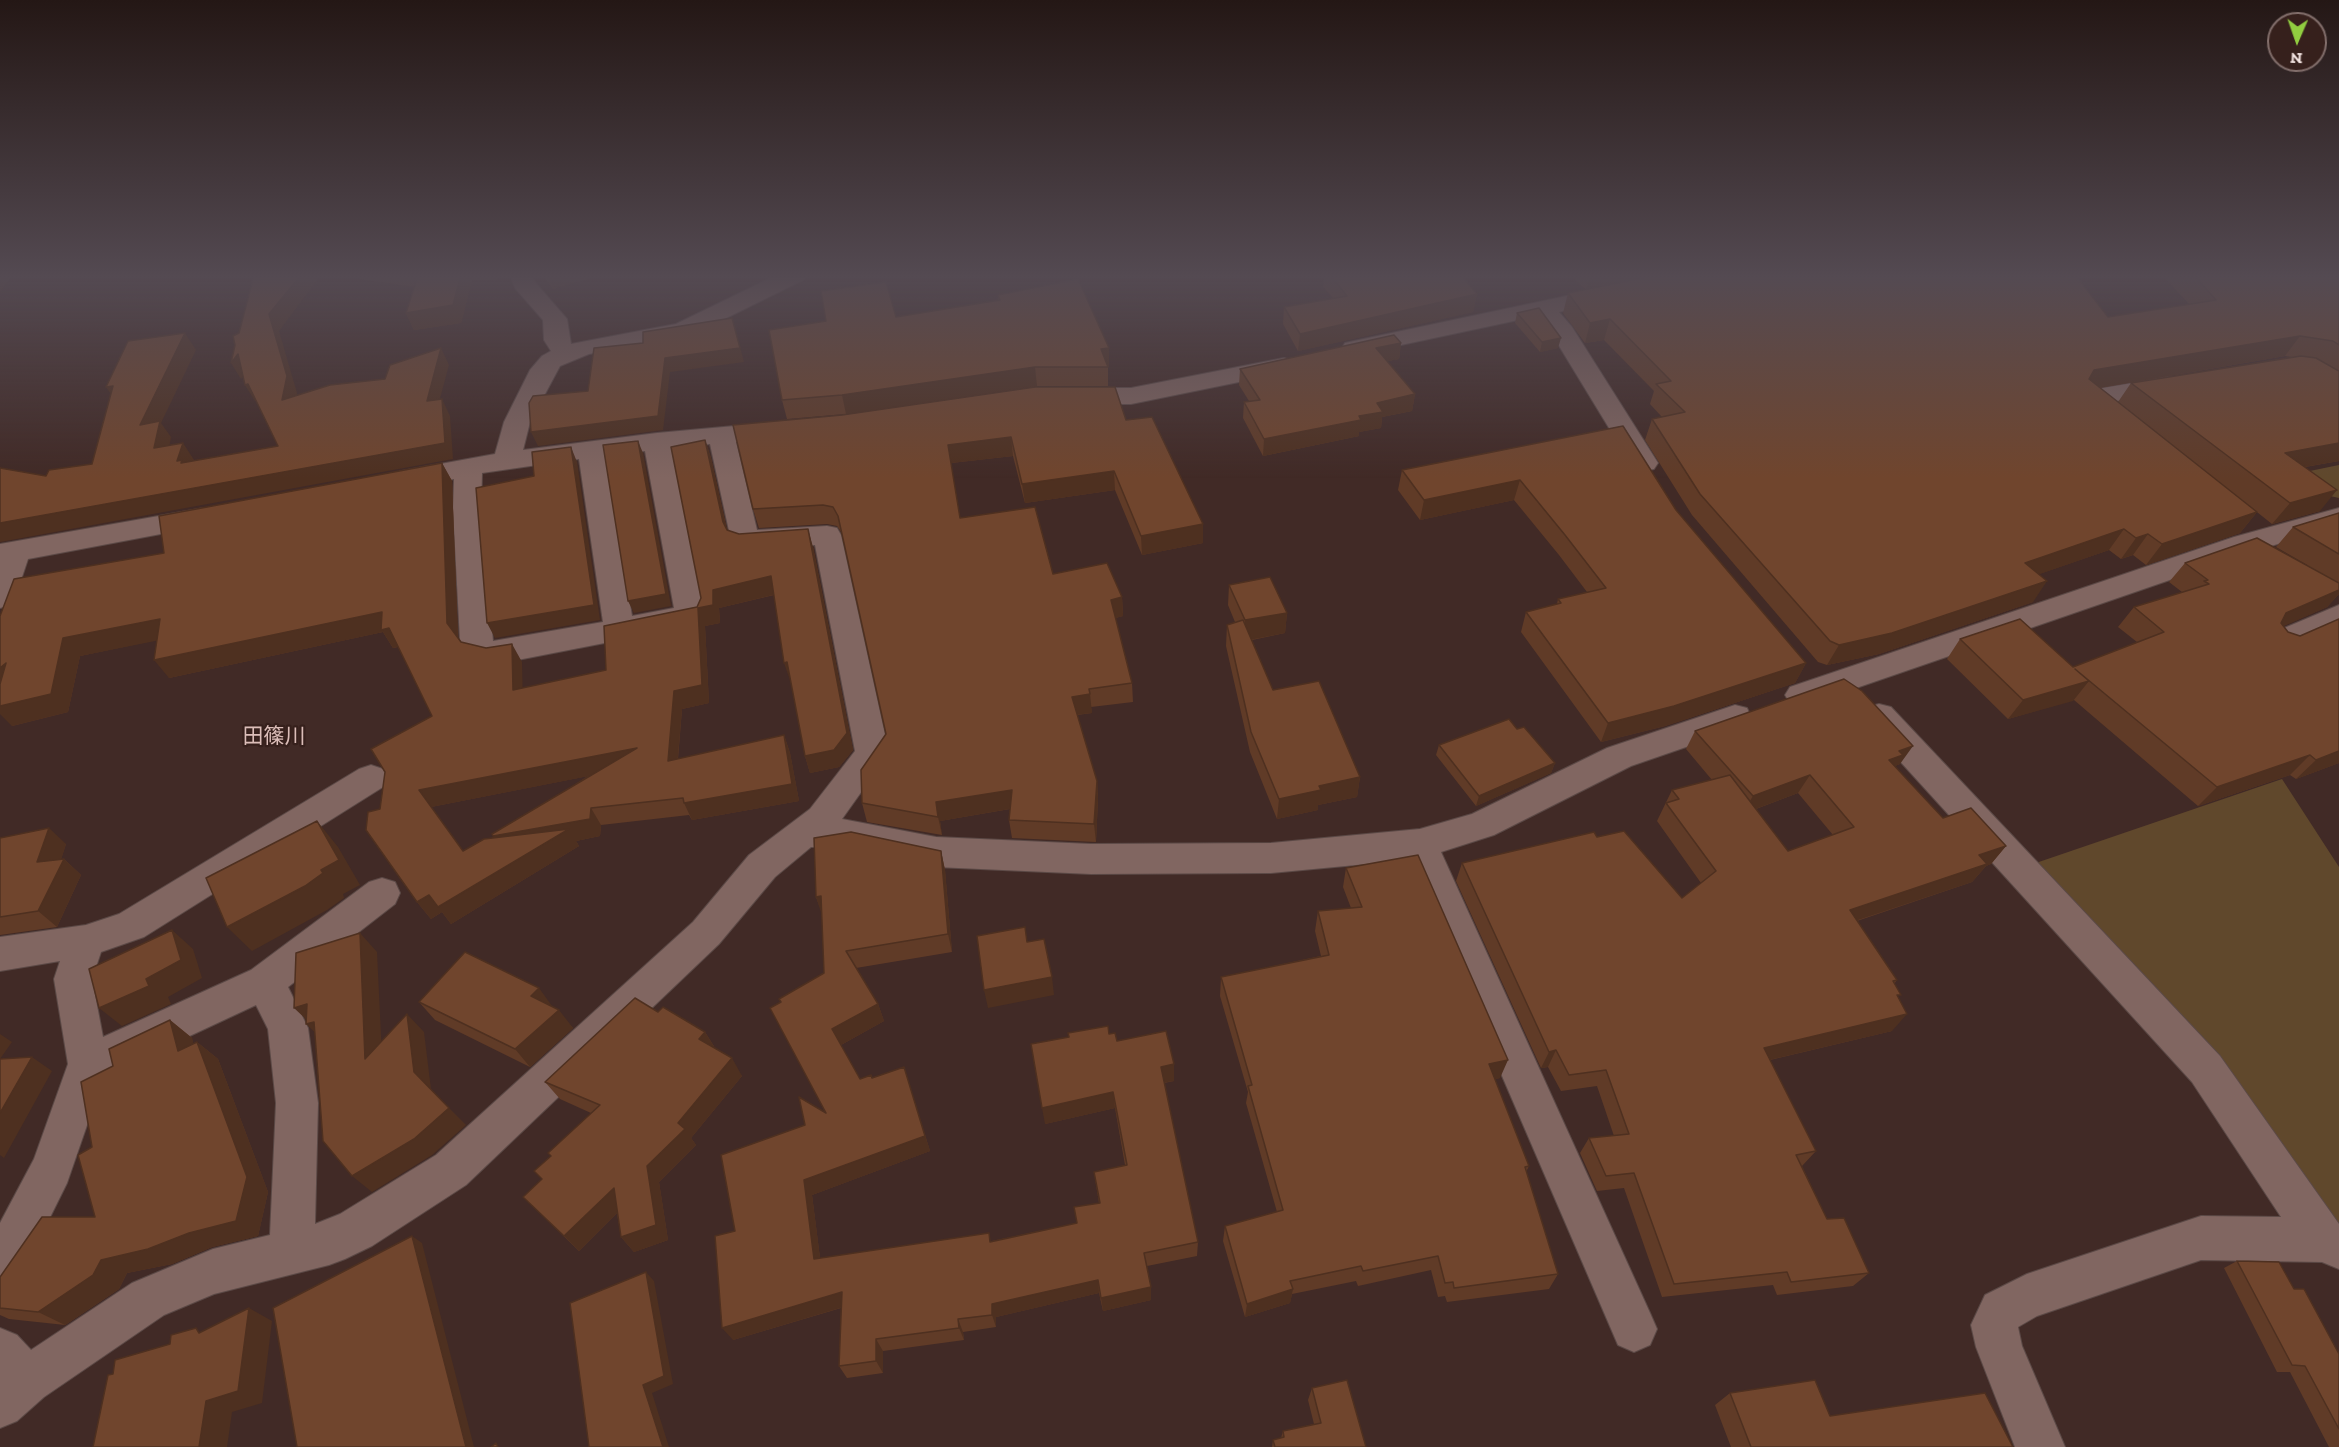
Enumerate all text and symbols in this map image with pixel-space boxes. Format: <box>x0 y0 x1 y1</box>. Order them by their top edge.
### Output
north arrow <box>2267 12 2327 72</box>
text: N <box>2290 49 2303 68</box>
district label: 田篠川 <box>243 724 305 750</box>

